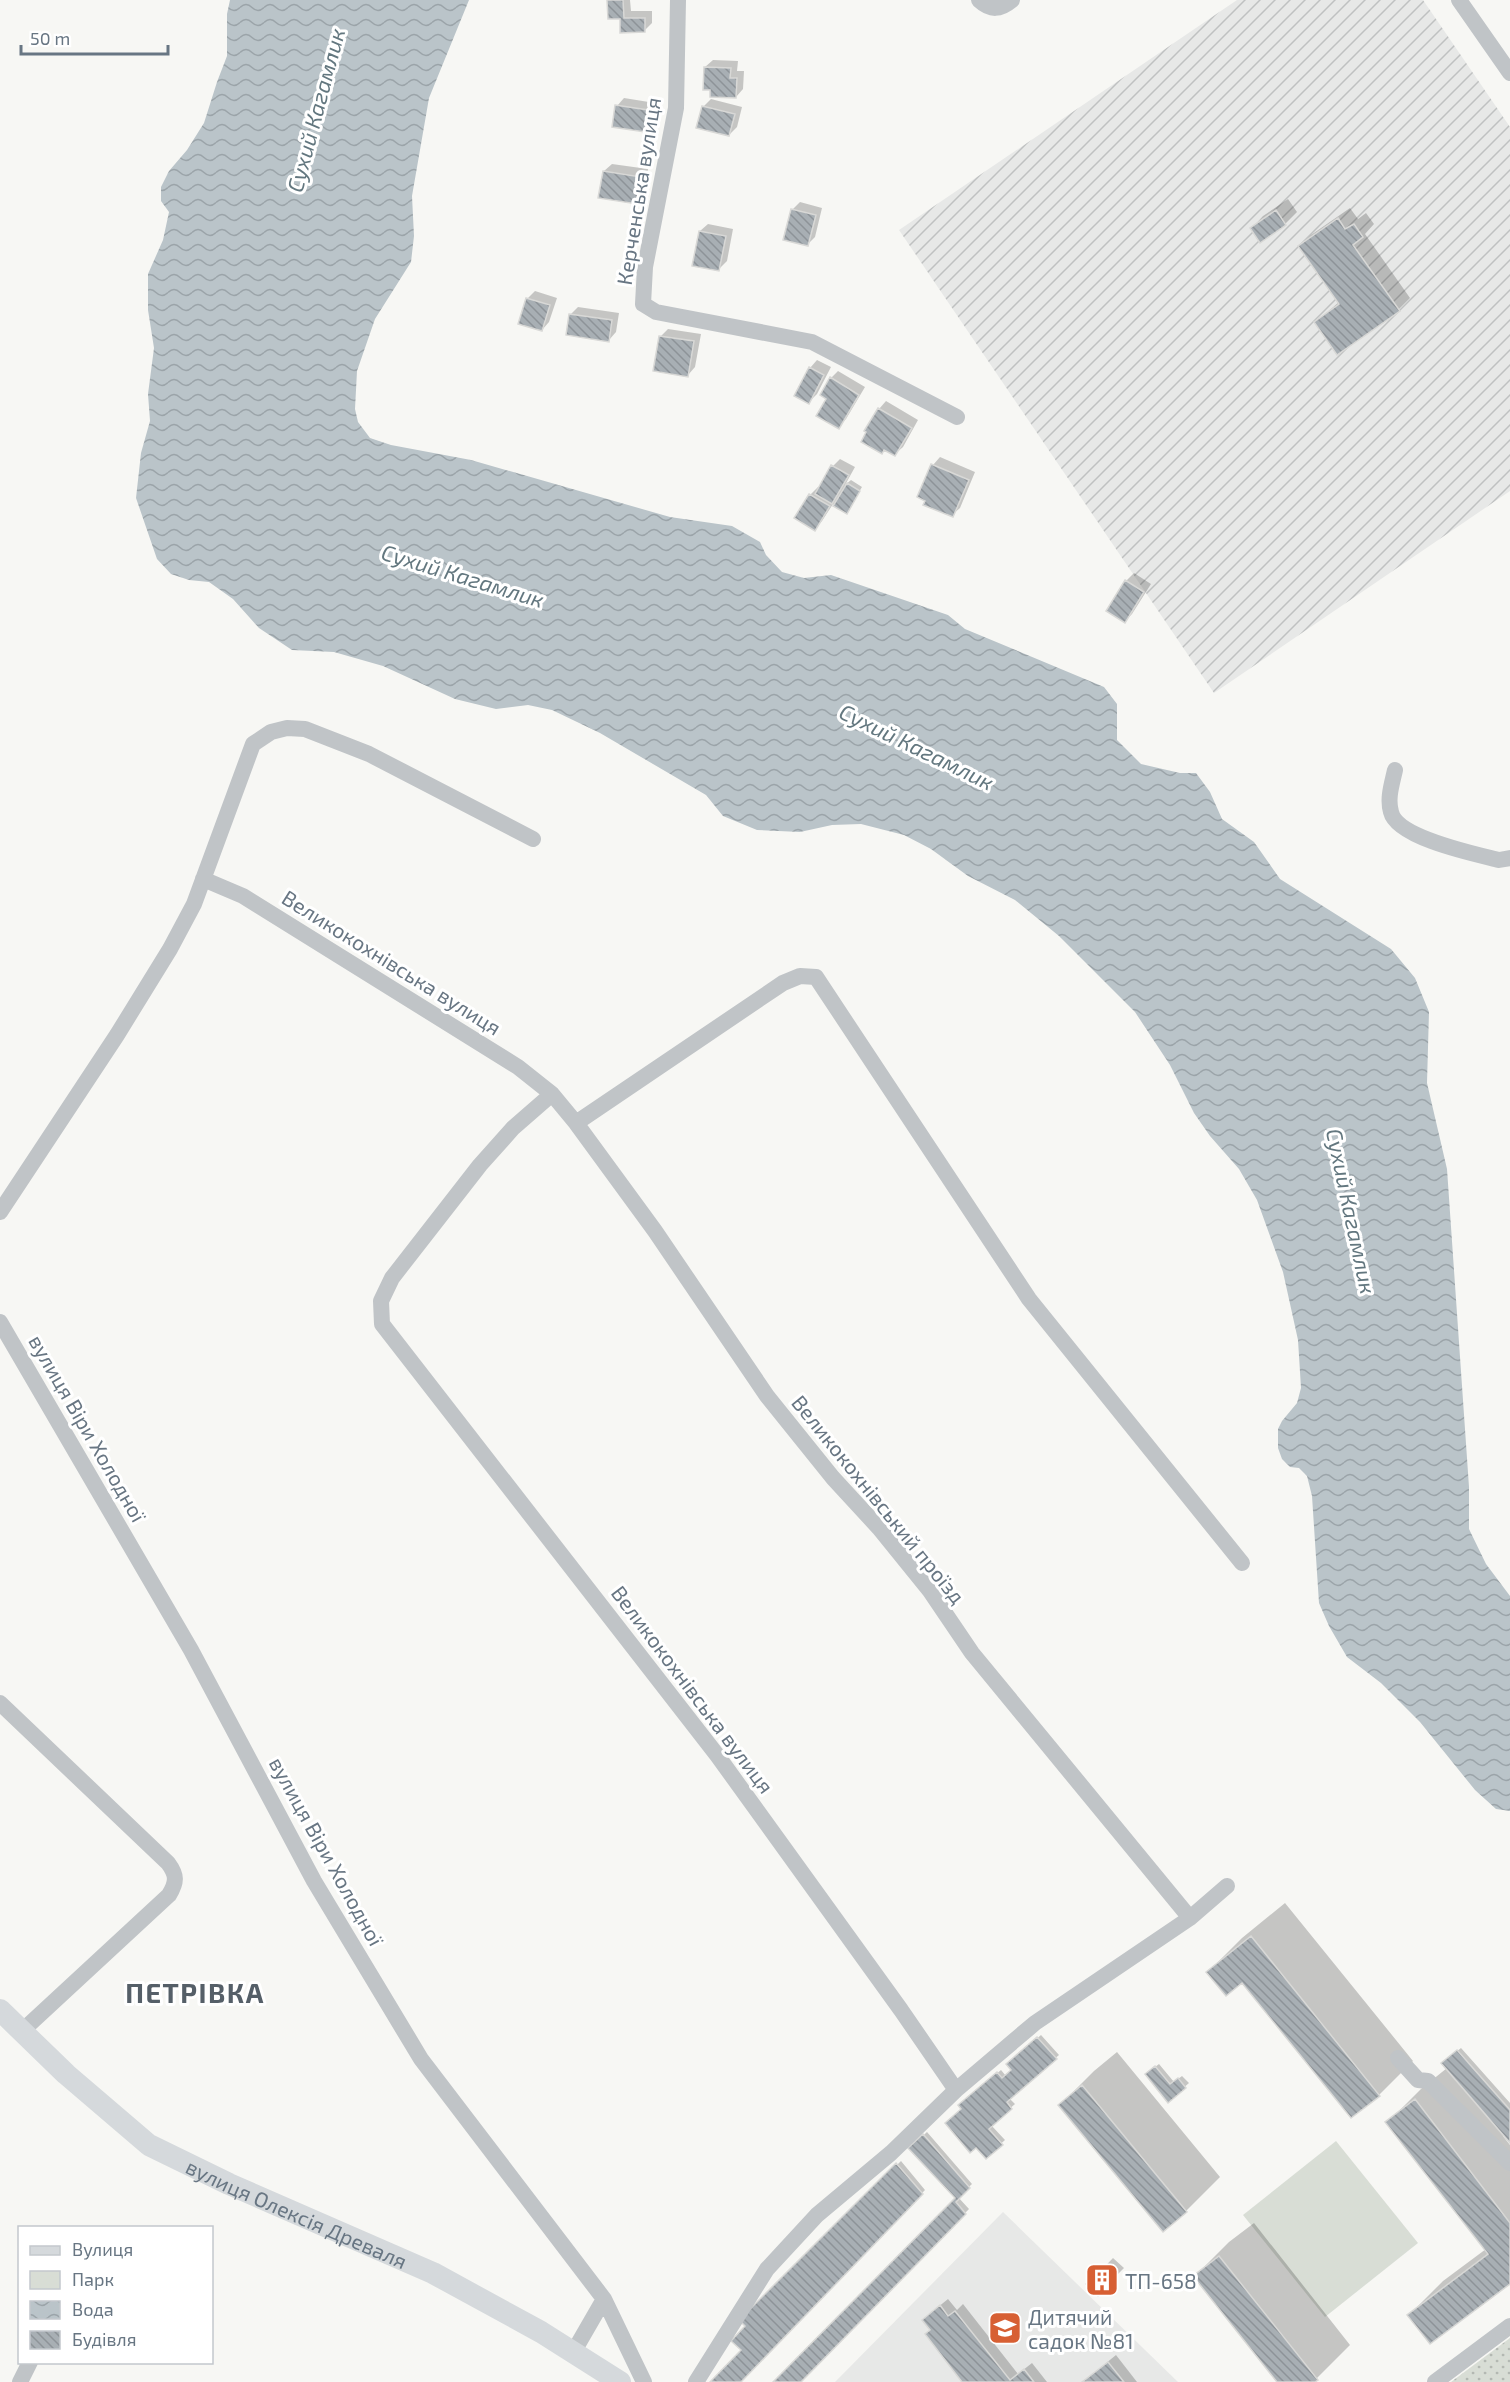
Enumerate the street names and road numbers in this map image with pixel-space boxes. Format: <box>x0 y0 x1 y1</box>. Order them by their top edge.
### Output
street label: Керченська вулиця <box>611 95 666 287</box>
street label: Великокохнівська вулиця <box>277 884 506 1041</box>
street label: вулиця Віри Холодної <box>23 1330 152 1527</box>
street label: Великокохнівський проїзд <box>787 1390 971 1608</box>
street label: Великокохнівська вулиця <box>606 1580 779 1798</box>
street label: вулиця Віри Холодної <box>264 1752 390 1951</box>
street label: вулиця Олексія Древаля <box>182 2153 411 2273</box>

